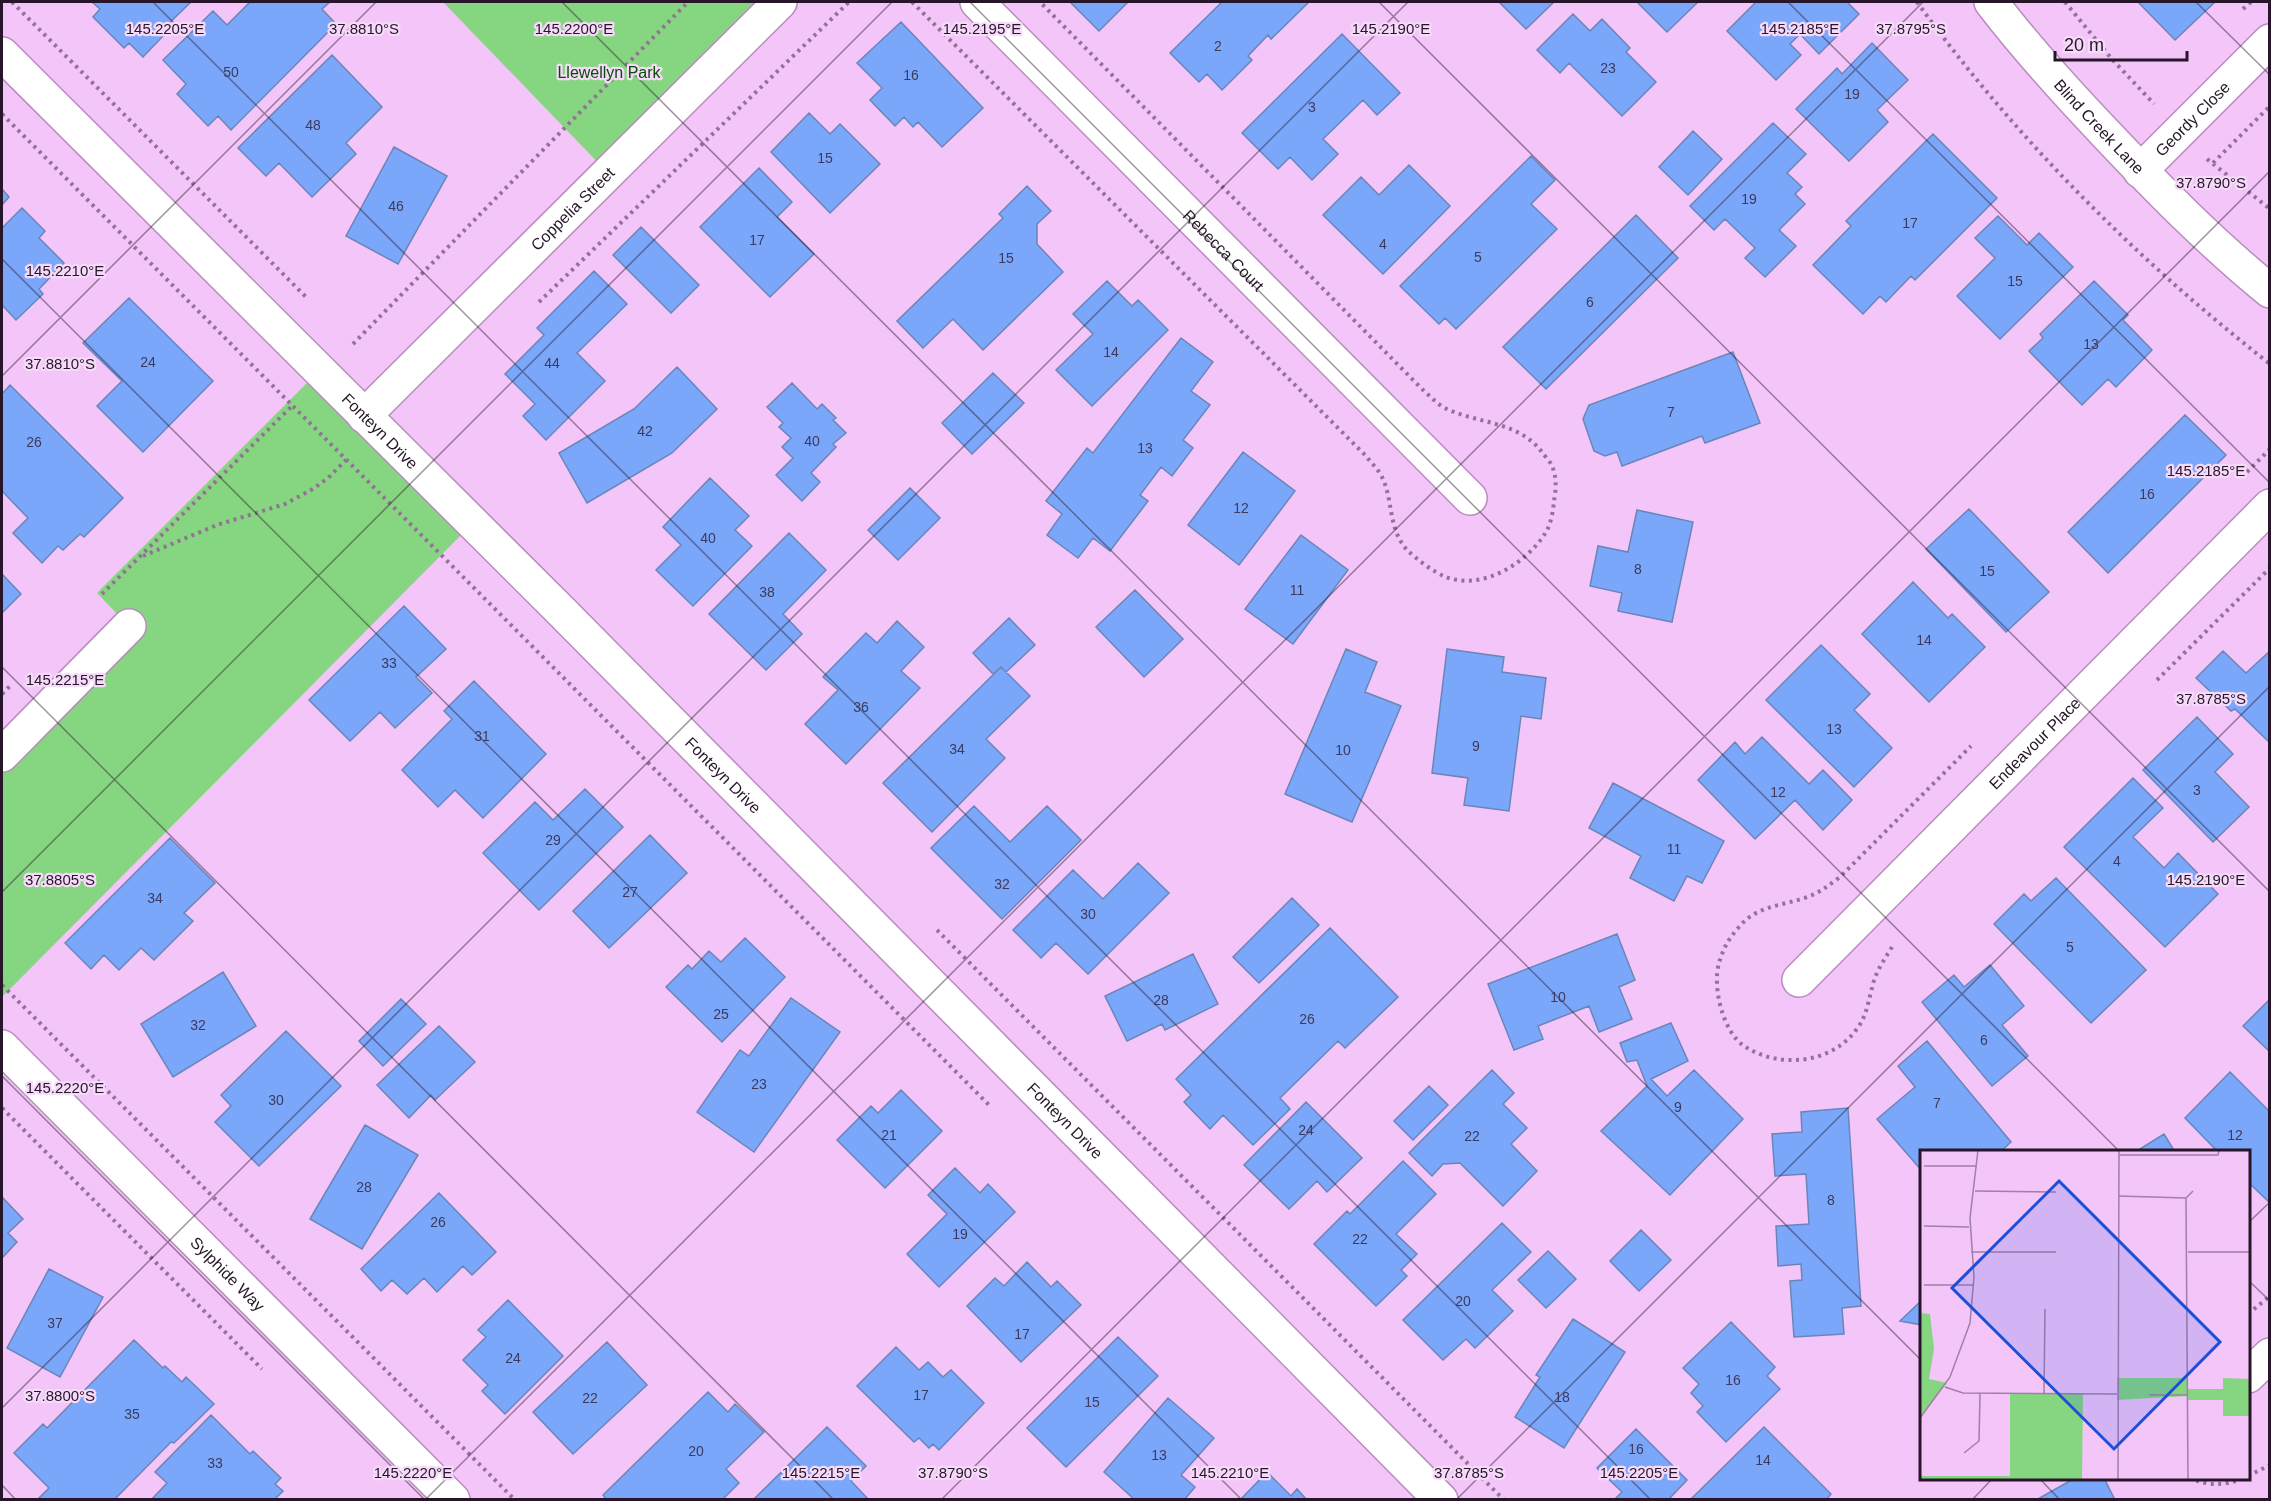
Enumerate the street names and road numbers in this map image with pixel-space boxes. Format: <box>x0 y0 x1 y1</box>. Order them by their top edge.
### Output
street label: Blind Creek Lane <box>2051 76 2147 177</box>
street label: Geordy Close <box>2152 78 2233 160</box>
street label: Coppelia Street <box>528 164 618 254</box>
street label: Rebecca Court <box>1180 207 1267 295</box>
street label: Fonteyn Drive <box>339 390 421 473</box>
street label: Endeavour Place <box>1986 694 2084 793</box>
street label: Fonteyn Drive <box>682 734 764 817</box>
street label: Fonteyn Drive <box>1024 1079 1106 1162</box>
street label: Sylphide Way <box>187 1234 268 1315</box>

